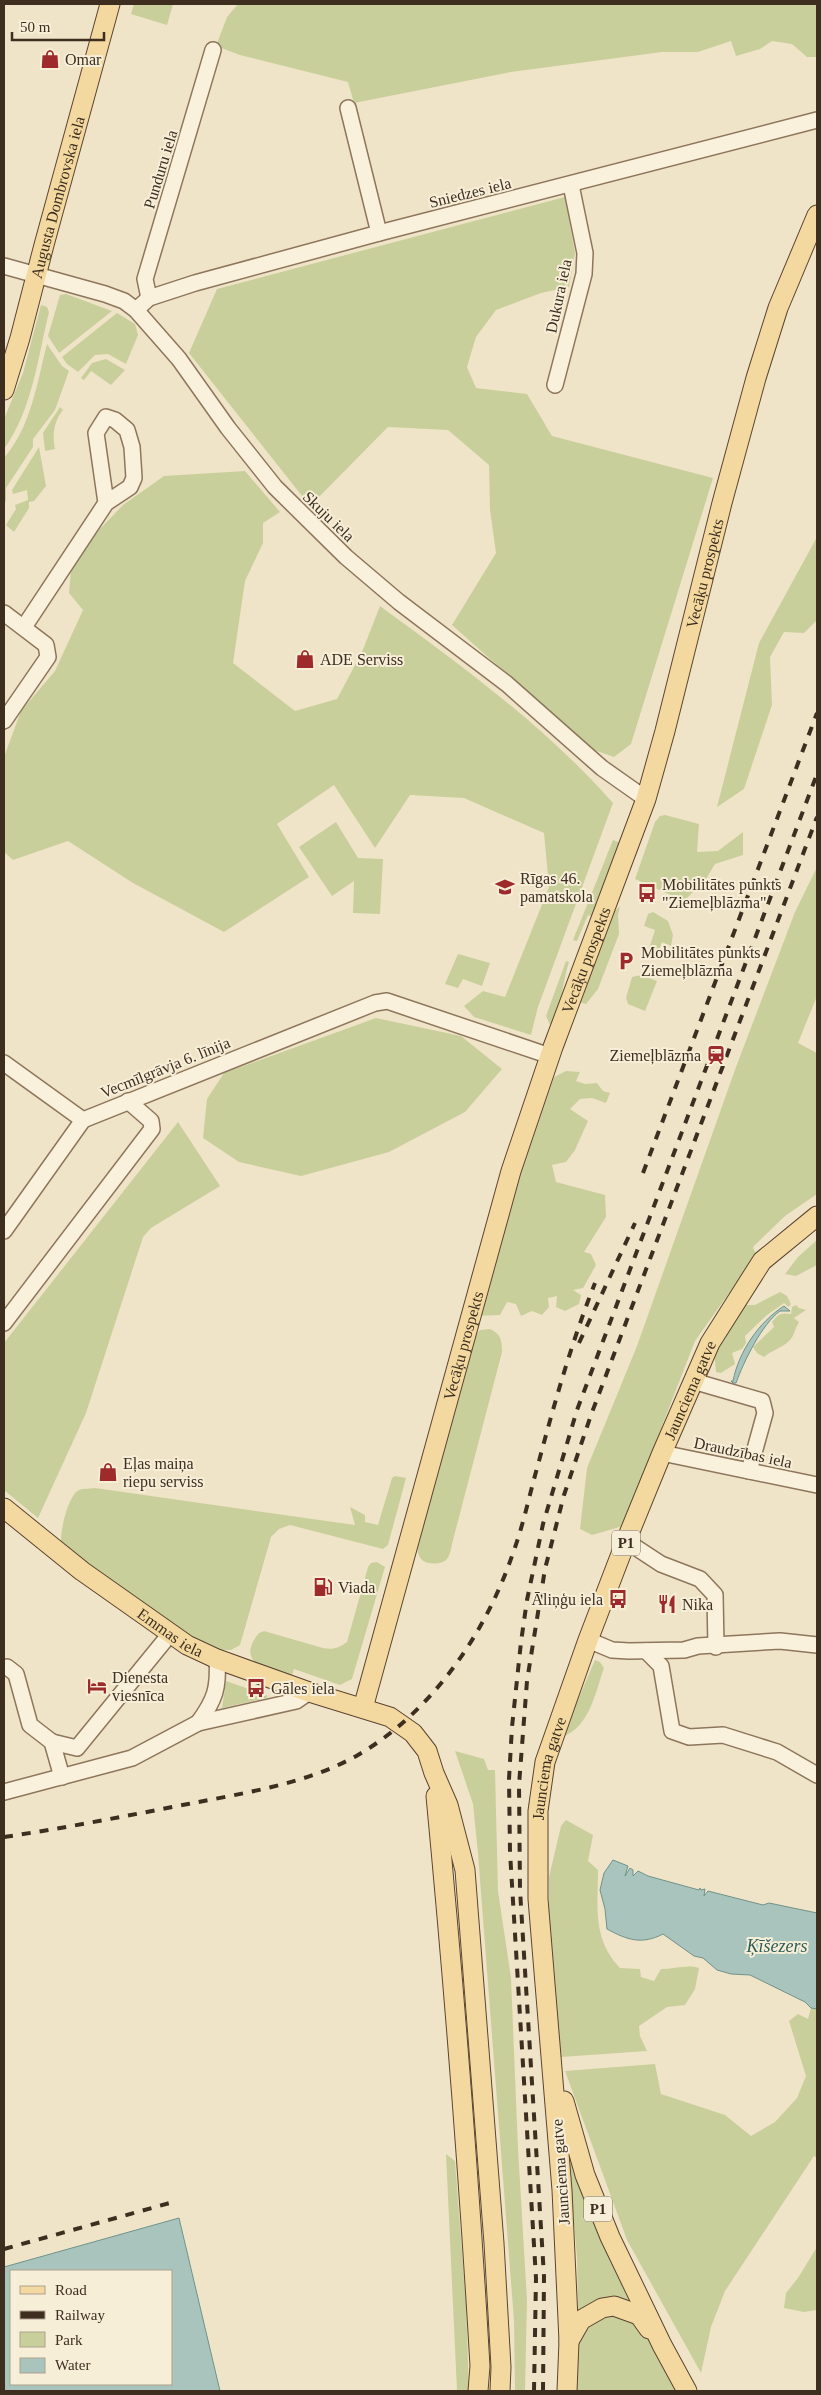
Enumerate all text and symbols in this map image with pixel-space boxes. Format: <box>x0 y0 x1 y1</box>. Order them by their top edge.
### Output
scale bar <box>12 10 105 42</box>
text: 50 m <box>20 19 51 35</box>
shop icon: Omar <box>39 48 61 70</box>
place label: Omar <box>65 51 102 68</box>
street label: Augusta Dombrovska iela <box>28 114 88 280</box>
street label: Punduru iela <box>140 128 180 211</box>
street label: Sniedzes iela <box>427 174 513 211</box>
street label: Dukura iela <box>542 258 575 335</box>
street label: Skuju iela <box>299 488 358 546</box>
street label: Vecāķu prospekts <box>683 517 727 630</box>
shop icon: ADE Serviss <box>294 648 316 670</box>
place label: ADE Serviss <box>320 651 403 668</box>
place label: Rīgas 46. pamatskola <box>520 870 593 906</box>
school or university icon: Rīgas 46. pamatskola <box>494 876 516 898</box>
place label: Mobilitātes punkts "Ziemeļblāzma" <box>662 876 782 912</box>
bus stop icon: Mobilitātes punkts "Ziemeļblāzma" <box>636 882 658 904</box>
street label: Vecāķu prospekts <box>558 904 614 1016</box>
place label: Mobilitātes punkts Ziemeļblāzma <box>641 944 761 980</box>
parking icon: Mobilitātes punkts Ziemeļblāzma <box>615 950 637 972</box>
street label: Vecmīlgrāvja 6. līnija <box>98 1034 233 1102</box>
station icon: Ziemeļblāzma <box>705 1044 727 1066</box>
place label: Ziemeļblāzma <box>609 1047 701 1065</box>
street label: Vecāķu prospekts <box>440 1289 487 1402</box>
street label: Jaunciema gatve <box>661 1338 719 1442</box>
street label: Draudzības iela <box>692 1434 794 1471</box>
place label: Eļas maiņa riepu serviss <box>123 1455 203 1491</box>
shop icon: Eļas maiņa riepu serviss <box>97 1461 119 1483</box>
road number: P1 <box>612 1530 640 1556</box>
fuel station icon: Viada <box>312 1576 334 1598</box>
place label: Viada <box>338 1579 375 1596</box>
bus stop icon: Āliņģu iela <box>607 1588 629 1610</box>
place label: Āliņģu iela <box>531 1591 603 1609</box>
restaurant icon: Nika <box>656 1593 678 1615</box>
place label: Nika <box>682 1596 713 1613</box>
street label: Emmas iela <box>134 1605 206 1660</box>
place label: Dienesta viesnīca <box>112 1669 168 1704</box>
hotel icon: Dienesta viesnīca <box>86 1675 108 1697</box>
bus stop icon: Gāles iela <box>245 1677 267 1699</box>
place label: Gāles iela <box>271 1680 335 1697</box>
street label: Jaunciema gatve <box>530 1715 569 1820</box>
water label: Ķīšezers <box>745 1936 808 1956</box>
street label: Jaunciema gatve <box>548 2118 574 2226</box>
road number: P1 <box>584 2196 612 2222</box>
legend <box>10 2270 172 2385</box>
text: Road <box>55 2282 87 2298</box>
text: Railway <box>55 2307 105 2323</box>
text: Park <box>55 2332 83 2348</box>
text: Water <box>55 2357 90 2373</box>

